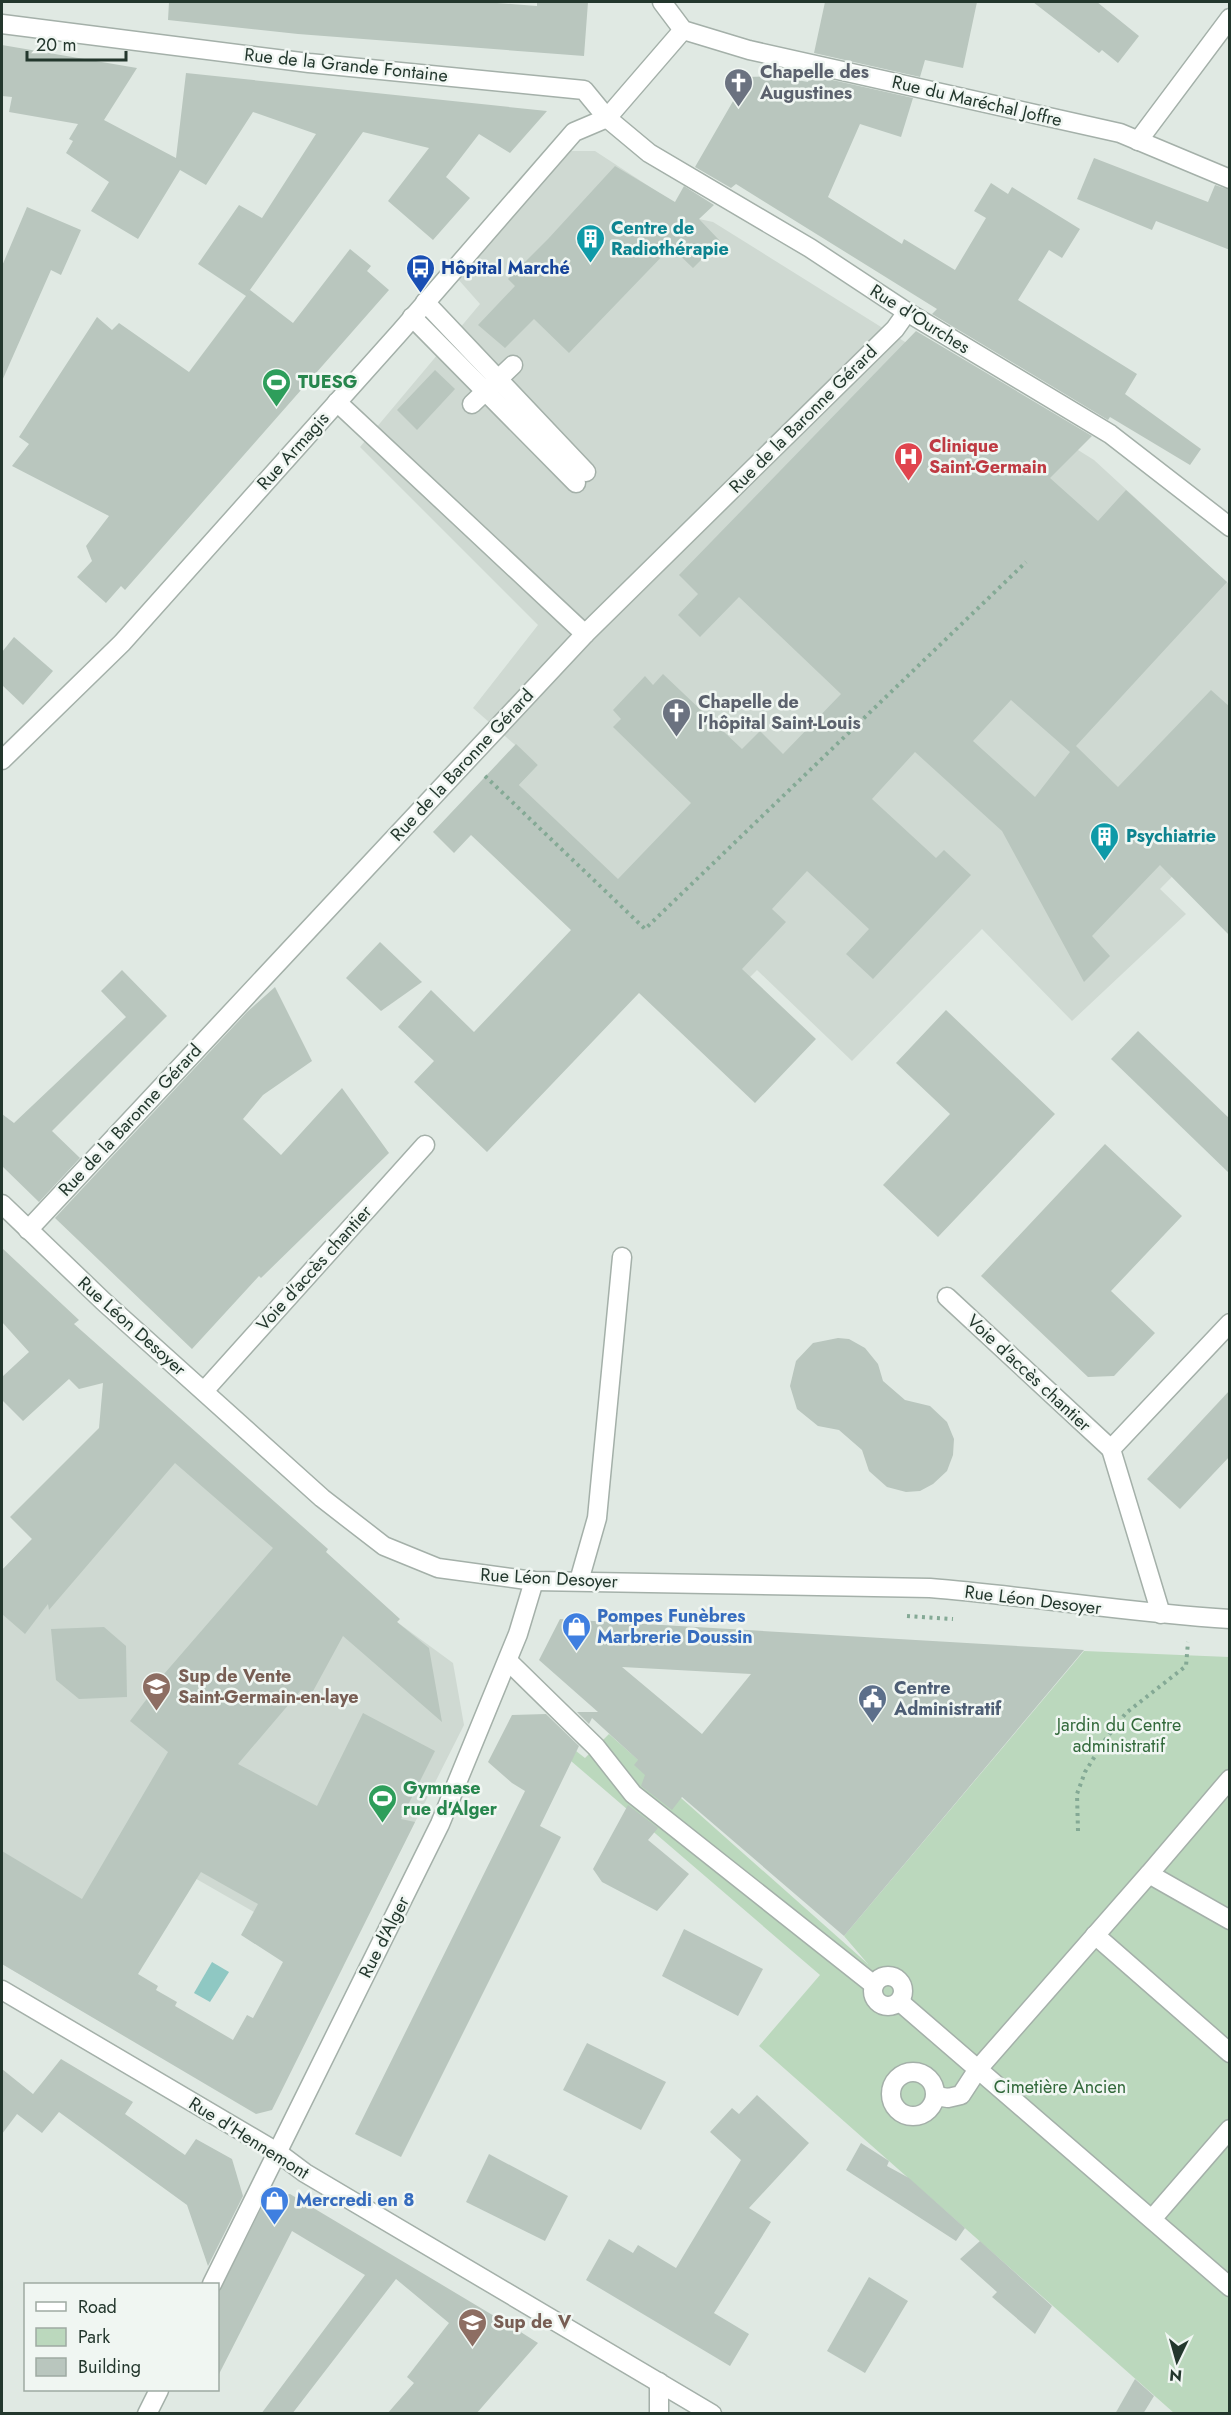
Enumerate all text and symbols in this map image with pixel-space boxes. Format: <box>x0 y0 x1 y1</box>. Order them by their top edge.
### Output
scale bar <box>27 24 126 62</box>
text: 20 m <box>36 32 76 58</box>
street label: Rue de la Grande Fontaine <box>243 41 449 89</box>
place label: Chapelle des Augustines <box>759 59 869 106</box>
church icon: Chapelle des Augustines <box>723 66 755 108</box>
street label: Rue du Maréchal Joffre <box>890 69 1064 133</box>
place label: Centre de Radiothérapie <box>611 215 729 262</box>
building icon: Centre de Radiothérapie <box>574 222 606 264</box>
bus stop icon: Hôpital Marché <box>404 252 436 294</box>
place label: Hôpital Marché <box>441 255 570 281</box>
street label: Rue d'Ourches <box>865 278 975 360</box>
street label: Rue de la Baronne Gérard <box>723 339 883 499</box>
sports icon: TUESG <box>261 366 293 408</box>
place label: TUESG <box>298 369 358 395</box>
street label: Rue Armagis <box>251 406 335 496</box>
place label: Clinique Saint-Germain <box>929 433 1047 480</box>
hospital icon: Clinique Saint-Germain <box>892 440 924 482</box>
street label: Rue de la Baronne Gérard <box>384 683 540 847</box>
place label: Chapelle de l'hôpital Saint-Louis <box>698 689 861 736</box>
church icon: Chapelle de l'hôpital Saint-Louis <box>661 696 693 738</box>
building icon: Psychiatrie <box>1089 820 1121 862</box>
place label: Psychiatrie <box>1126 823 1216 849</box>
street label: Rue de la Baronne Gérard <box>52 1038 208 1202</box>
street label: Voie d'accès chantier <box>250 1199 378 1337</box>
street label: Rue Léon Desoyer <box>72 1270 192 1382</box>
street label: Voie d'accès chantier <box>961 1308 1098 1438</box>
street label: Rue Léon Desoyer <box>480 1561 619 1595</box>
street label: Rue Léon Desoyer <box>963 1579 1104 1621</box>
place label: Pompes Funèbres Marbrerie Doussin <box>597 1603 753 1650</box>
shop icon: Pompes Funèbres Marbrerie Doussin <box>560 1610 592 1652</box>
place label: Sup de Vente Saint-Germain-en-laye <box>178 1663 359 1710</box>
school or university icon: Sup de Vente Saint-Germain-en-laye <box>141 1670 173 1712</box>
place label: Centre Administratif <box>893 1675 1002 1722</box>
public building icon: Centre Administratif <box>857 1682 889 1724</box>
park label: Jardin du Centre administratif <box>1055 1712 1181 1759</box>
place label: Gymnase rue d'Alger <box>403 1775 498 1822</box>
sports icon: Gymnase rue d'Alger <box>366 1782 398 1824</box>
street label: Rue d'Alger <box>352 1891 416 1982</box>
park label: Cimetière Ancien <box>994 2074 1126 2100</box>
street label: Rue d'Hennemont <box>184 2091 315 2186</box>
shop icon: Mercredi en 8 <box>259 2184 291 2226</box>
place label: Mercredi en 8 <box>296 2187 415 2213</box>
legend <box>24 2283 219 2391</box>
text: Road <box>78 2294 117 2320</box>
school or university icon: Sup de V <box>456 2306 488 2348</box>
place label: Sup de V <box>493 2309 572 2335</box>
text: Park <box>78 2324 110 2350</box>
north arrow <box>1147 2331 1207 2391</box>
text: Building <box>78 2354 141 2380</box>
text: N <box>1168 2363 1183 2387</box>

